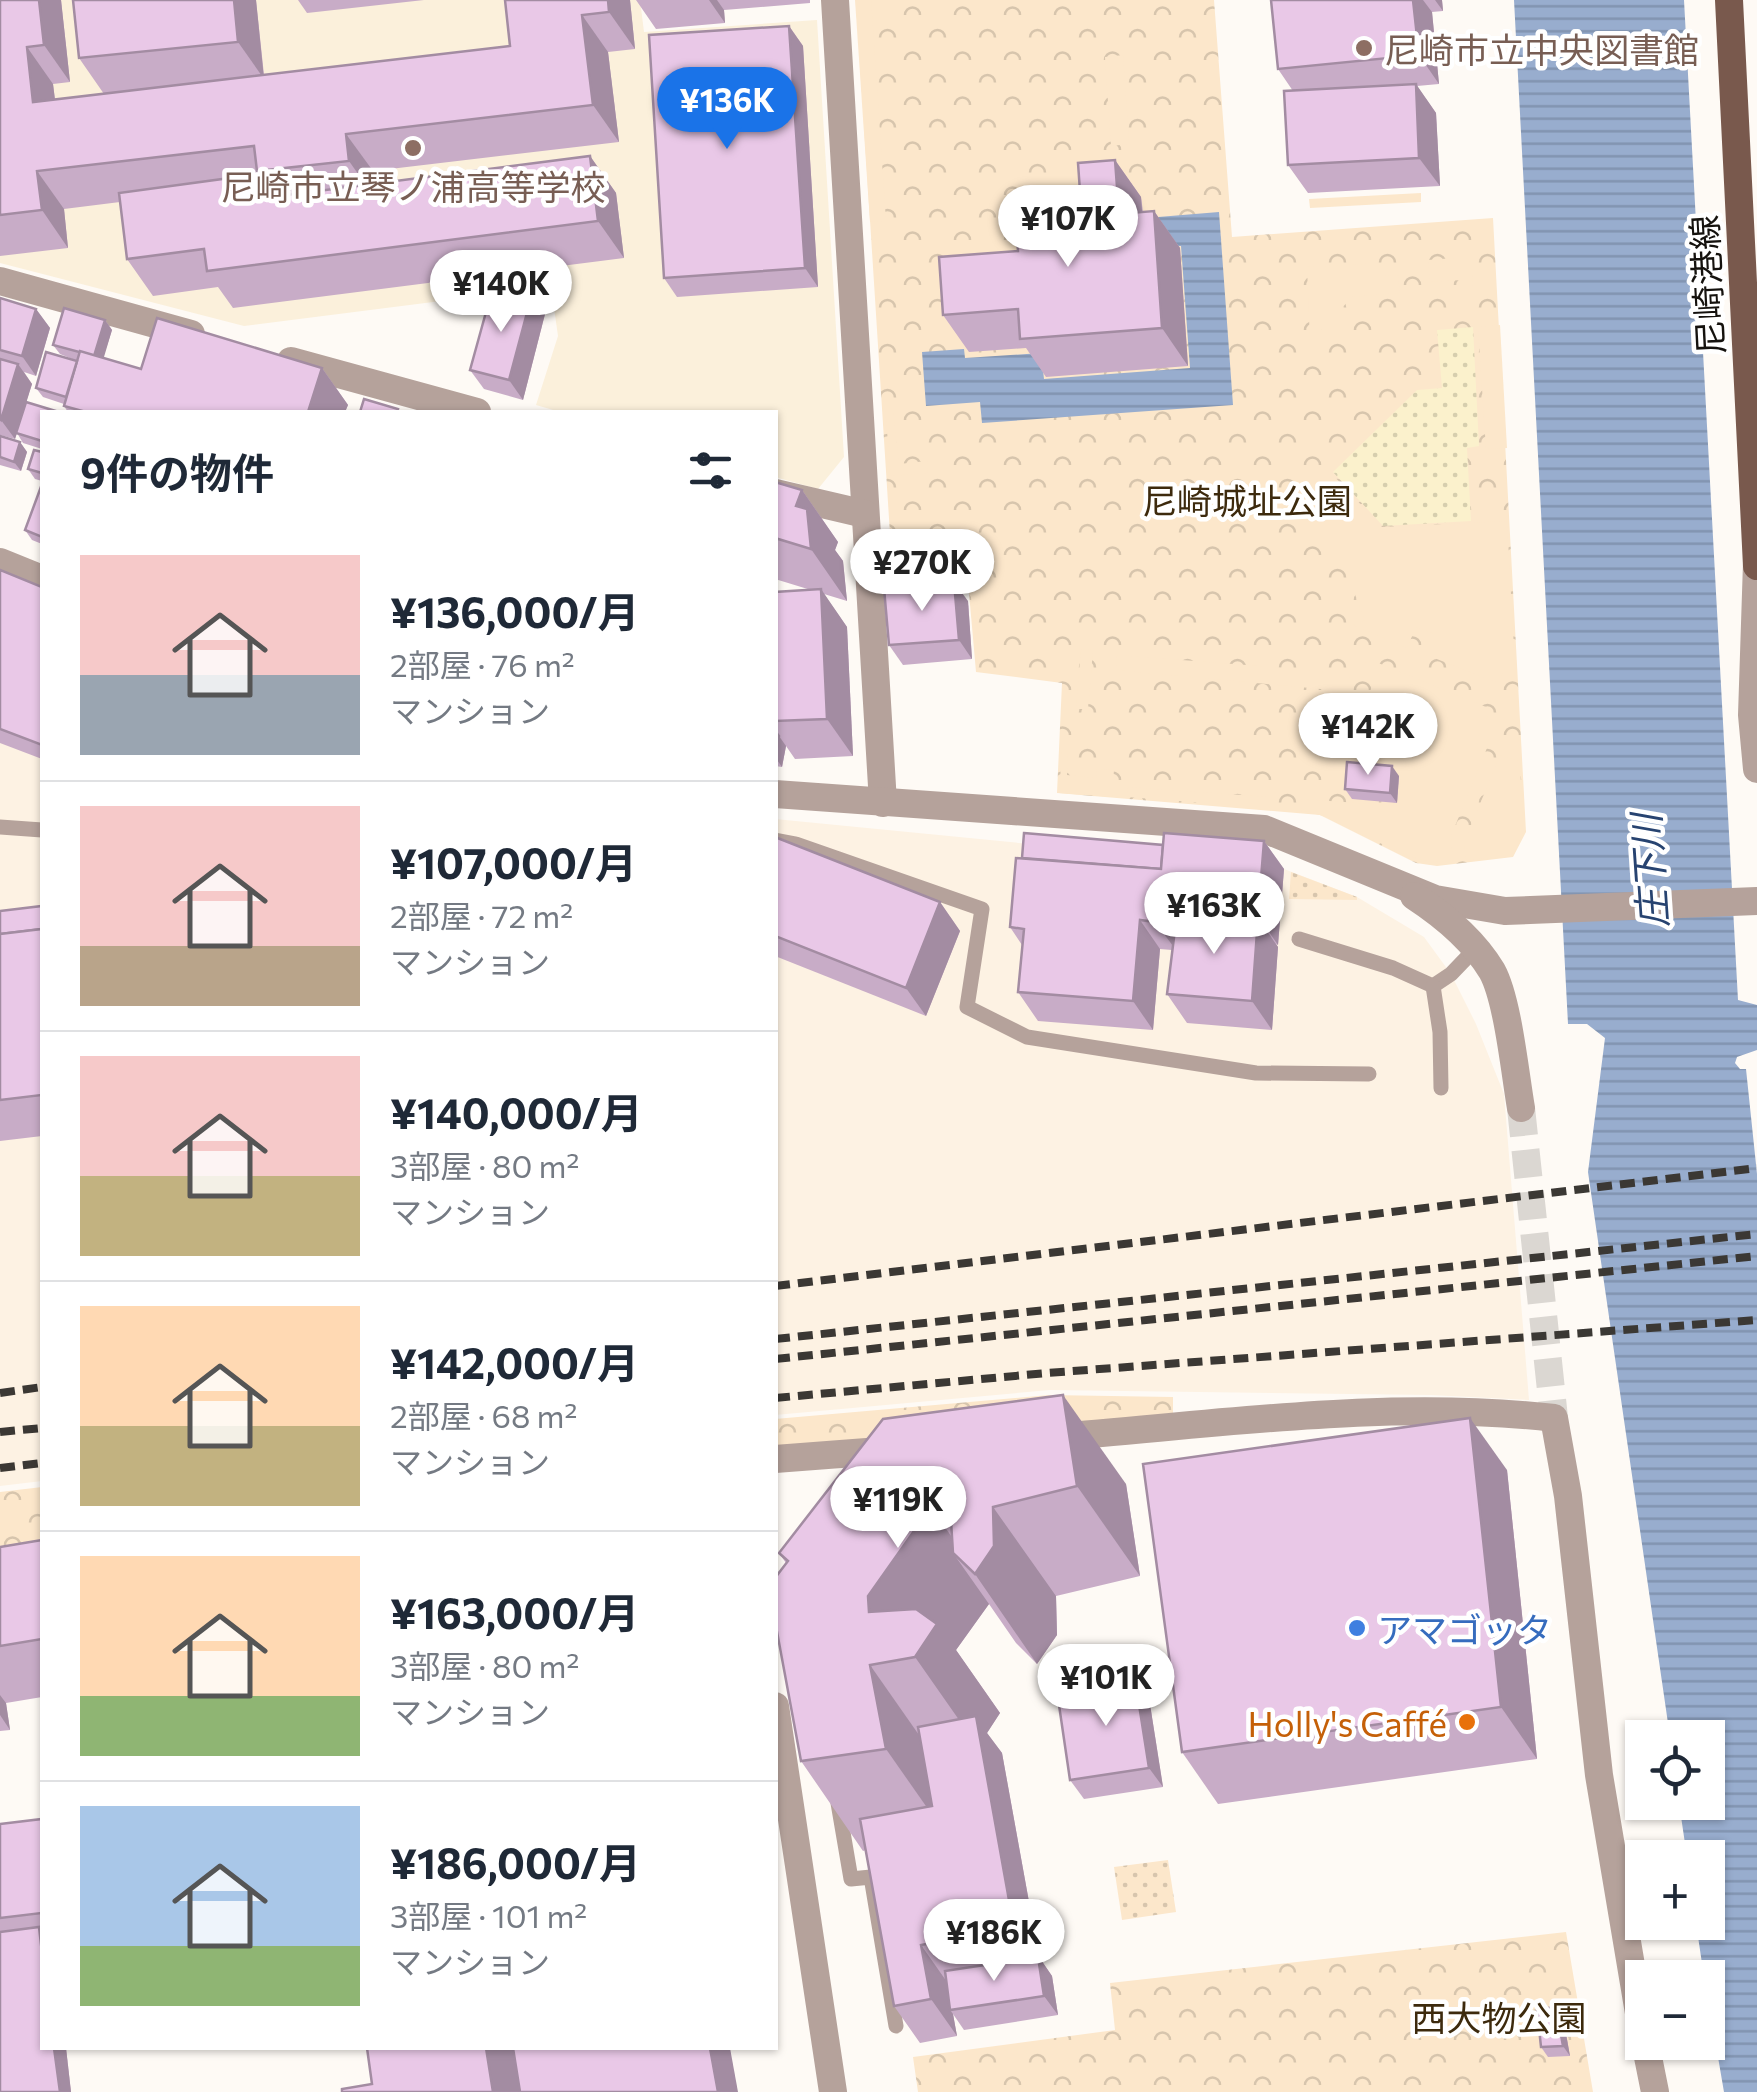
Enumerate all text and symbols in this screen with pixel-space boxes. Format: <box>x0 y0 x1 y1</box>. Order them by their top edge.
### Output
place label: 尼崎市立中央図書館 <box>1384 27 1699 70</box>
marker: 尼崎市立中央図書館 <box>1353 37 1375 59</box>
pin: ¥136K <box>657 67 797 152</box>
text: ¥136K <box>679 79 775 119</box>
marker: 尼崎市立琴ノ浦高等学校 <box>402 137 424 159</box>
place label: 尼崎市立琴ノ浦高等学校 <box>220 164 606 207</box>
pin: ¥107K <box>998 185 1138 270</box>
text: ¥107K <box>1020 197 1116 237</box>
street label: 尼崎港線 <box>1681 214 1731 356</box>
pin: ¥140K <box>431 250 571 335</box>
text: ¥140K <box>452 262 550 302</box>
icon: filters <box>683 443 738 498</box>
text: 9件の物件 <box>80 446 274 498</box>
park label: 尼崎城址公園 <box>1142 478 1352 521</box>
pin: ¥270K <box>852 529 992 614</box>
text: ¥270K <box>872 541 972 581</box>
text: ¥136,000/月 <box>390 585 640 637</box>
icon: home <box>160 595 280 715</box>
text: 2部屋 · 76 m² <box>390 644 575 684</box>
text: マンション <box>390 690 550 730</box>
pin: ¥142K <box>1298 693 1438 778</box>
text: ¥142K <box>1321 705 1415 745</box>
water label: 庄下川 <box>1620 809 1675 930</box>
text: ¥107,000/月 <box>390 836 637 888</box>
icon: home <box>160 846 280 966</box>
pin: ¥163K <box>1144 872 1284 957</box>
text: ¥163K <box>1166 884 1262 924</box>
text: 2部屋 · 72 m² <box>390 895 573 935</box>
text: マンション <box>390 941 550 981</box>
text: ¥140,000/月 <box>390 1086 643 1138</box>
icon: home <box>160 1096 280 1216</box>
text: 3部屋 · 80 m² <box>390 1145 579 1185</box>
text: マンション <box>390 1191 550 1231</box>
text: ¥142,000/月 <box>390 1336 639 1388</box>
icon: home <box>160 1346 280 1466</box>
text: 2部屋 · 68 m² <box>390 1395 577 1435</box>
text: マンション <box>390 1441 550 1481</box>
pin: ¥119K <box>828 1466 968 1551</box>
text: ¥119K <box>852 1478 944 1518</box>
text: ¥163,000/月 <box>390 1586 639 1638</box>
icon: home <box>160 1596 280 1716</box>
place label: アマゴッタ <box>1377 1607 1552 1650</box>
marker: アマゴッタ <box>1346 1617 1368 1639</box>
pin: ¥101K <box>1036 1644 1176 1729</box>
text: 3部屋 · 80 m² <box>390 1645 579 1685</box>
text: ¥101K <box>1059 1656 1153 1696</box>
text: マンション <box>390 1691 550 1731</box>
place label: Holly's Caffé <box>1248 1701 1447 1744</box>
marker: Holly's Caffé <box>1456 1711 1478 1733</box>
map controls <box>1625 1720 1725 2060</box>
button: locate <box>1625 1720 1725 1820</box>
text: ¥186,000/月 <box>390 1836 641 1888</box>
button: + <box>1625 1840 1725 1940</box>
icon: home <box>160 1846 280 1966</box>
text: 3部屋 · 101 m² <box>390 1895 587 1935</box>
pin: ¥186K <box>924 1899 1064 1984</box>
text: ¥186K <box>946 1911 1042 1951</box>
text: マンション <box>390 1941 550 1981</box>
button: − <box>1625 1960 1725 2060</box>
park label: 西大物公園 <box>1411 1995 1587 2038</box>

